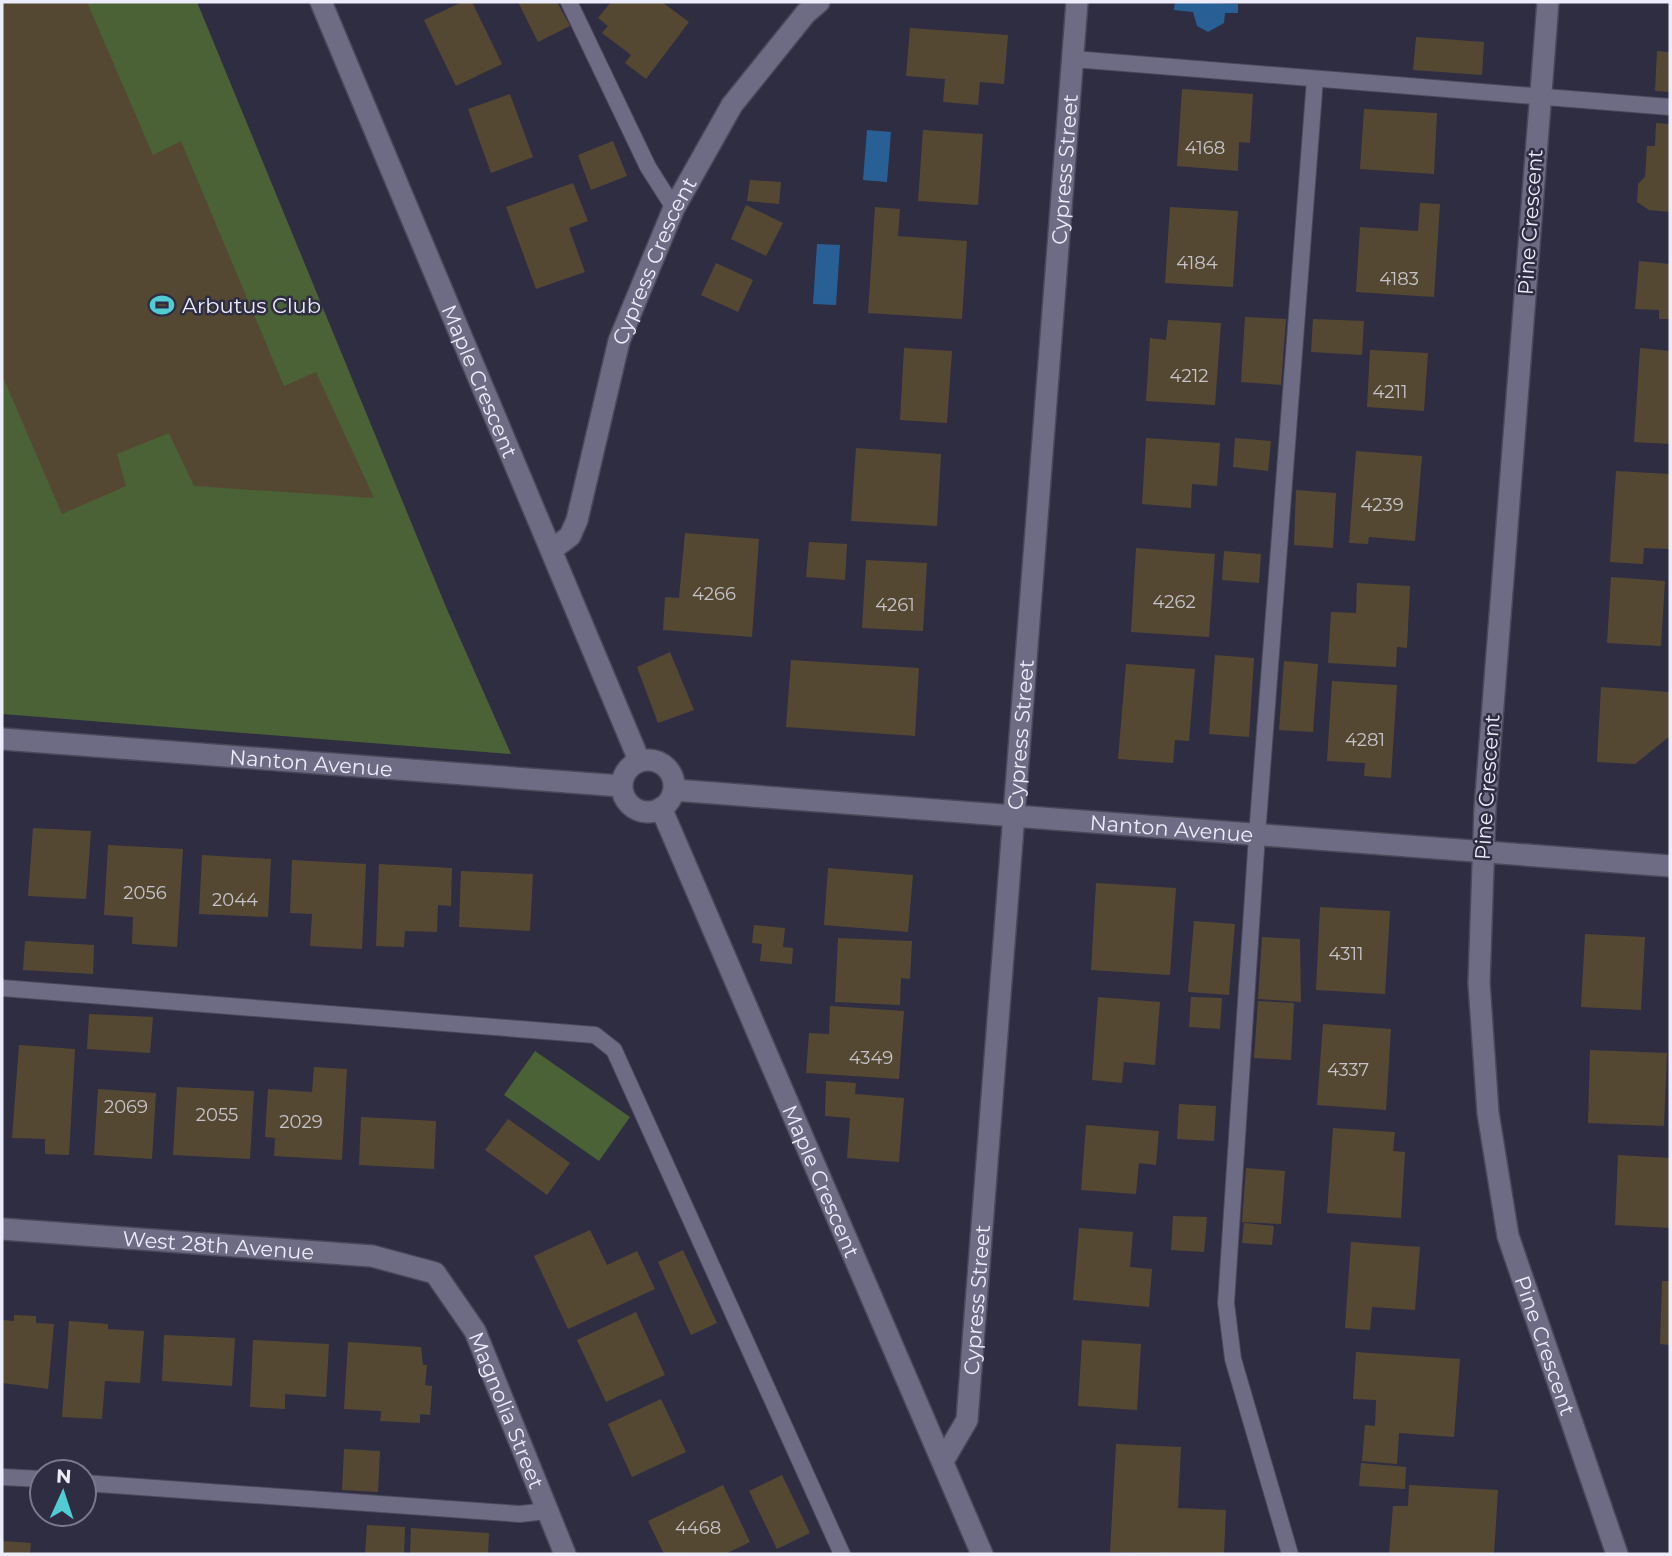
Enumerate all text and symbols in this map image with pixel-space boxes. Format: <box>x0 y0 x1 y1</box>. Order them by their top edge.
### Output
street label: Cypress Street <box>1046 93 1082 245</box>
house number: 4168 <box>1185 137 1225 159</box>
street label: Pine Crescent <box>1512 148 1548 296</box>
street label: Cypress Crescent <box>606 173 701 348</box>
house number: 4184 <box>1176 252 1218 274</box>
house number: 4183 <box>1379 268 1419 290</box>
sports icon: Arbutus Club <box>148 291 176 319</box>
place label: Arbutus Club <box>182 293 321 318</box>
street label: Maple Crescent <box>437 301 523 461</box>
house number: 4212 <box>1170 365 1208 387</box>
house number: 4211 <box>1372 381 1408 403</box>
house number: 4239 <box>1360 494 1404 516</box>
house number: 4266 <box>692 583 736 605</box>
house number: 4262 <box>1152 591 1196 613</box>
house number: 4261 <box>875 594 915 616</box>
street label: Cypress Street <box>1002 658 1038 811</box>
street label: Pine Crescent <box>1469 713 1505 861</box>
house number: 4281 <box>1345 729 1385 751</box>
street label: Nanton Avenue <box>228 744 394 781</box>
street label: Nanton Avenue <box>1089 809 1254 847</box>
house number: 2056 <box>123 882 167 904</box>
house number: 2044 <box>212 889 258 911</box>
house number: 4311 <box>1329 943 1363 965</box>
house number: 4349 <box>849 1047 893 1069</box>
house number: 4337 <box>1327 1059 1369 1081</box>
house number: 2069 <box>104 1096 148 1118</box>
street label: Maple Crescent <box>778 1101 865 1261</box>
house number: 2055 <box>196 1104 238 1126</box>
house number: 2029 <box>279 1111 323 1133</box>
street label: Cypress Street <box>958 1224 995 1376</box>
street label: West 28th Avenue <box>122 1225 315 1264</box>
street label: Pine Crescent <box>1510 1272 1581 1418</box>
street label: Magnolia Street <box>464 1328 550 1492</box>
north arrow <box>28 1458 98 1528</box>
text: N <box>56 1465 72 1488</box>
house number: 4468 <box>675 1517 721 1539</box>

